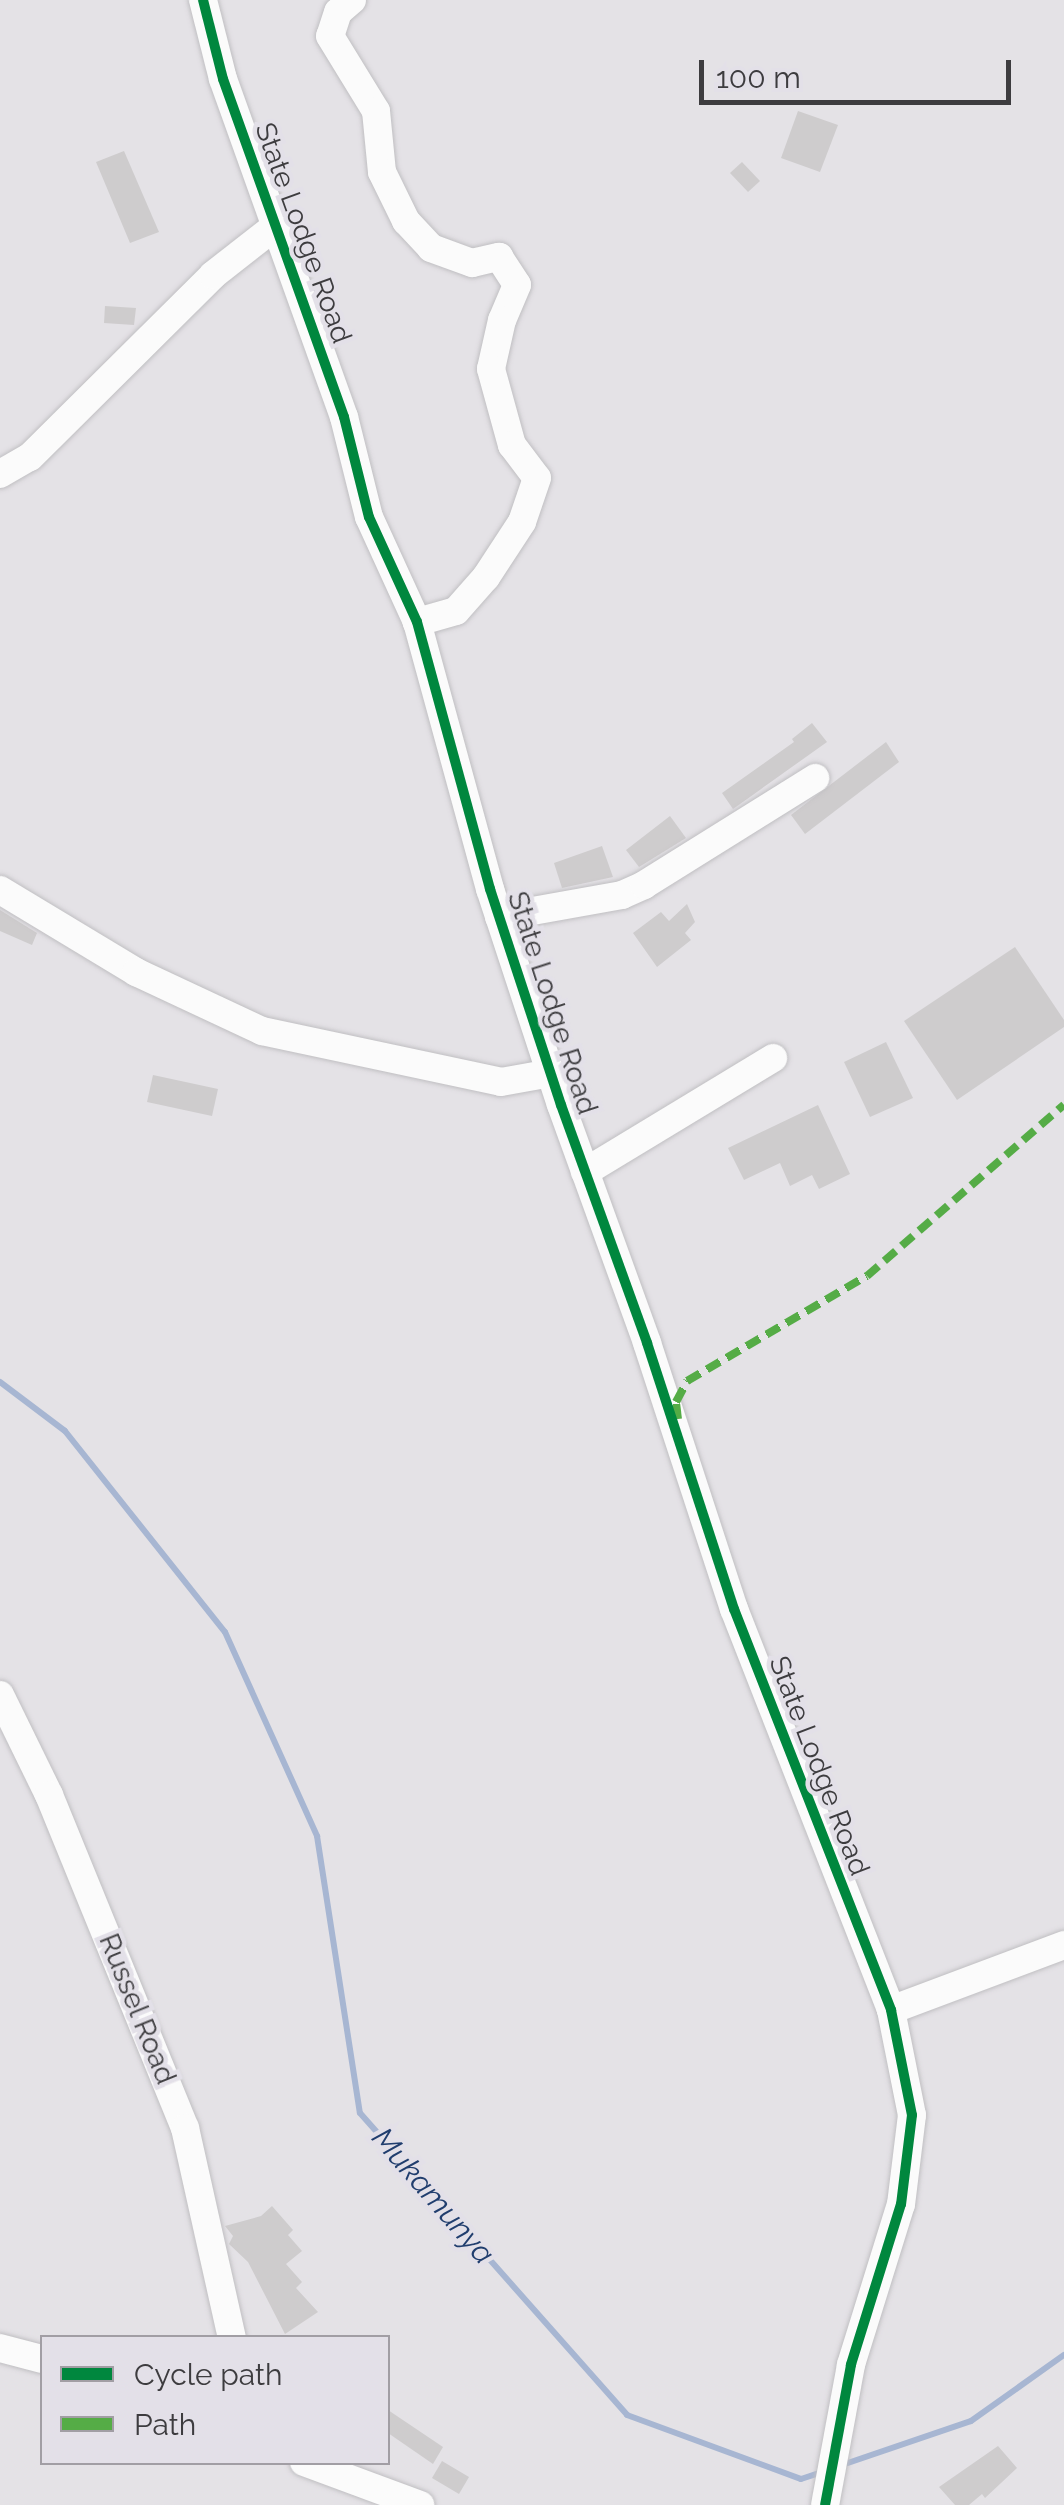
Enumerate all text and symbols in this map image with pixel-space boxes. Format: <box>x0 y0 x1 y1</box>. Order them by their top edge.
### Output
scale bar <box>704 40 1016 102</box>
text: 100 m <box>716 60 801 95</box>
street label: State Lodge Road <box>248 118 358 348</box>
street label: State Lodge Road <box>500 887 604 1119</box>
street label: State Lodge Road <box>762 1652 876 1880</box>
street label: Russel Road <box>91 1928 183 2090</box>
water label: Mukamunya <box>364 2121 502 2271</box>
legend <box>40 2335 390 2465</box>
text: Cycle path <box>134 2357 282 2392</box>
text: Path <box>134 2407 196 2442</box>

